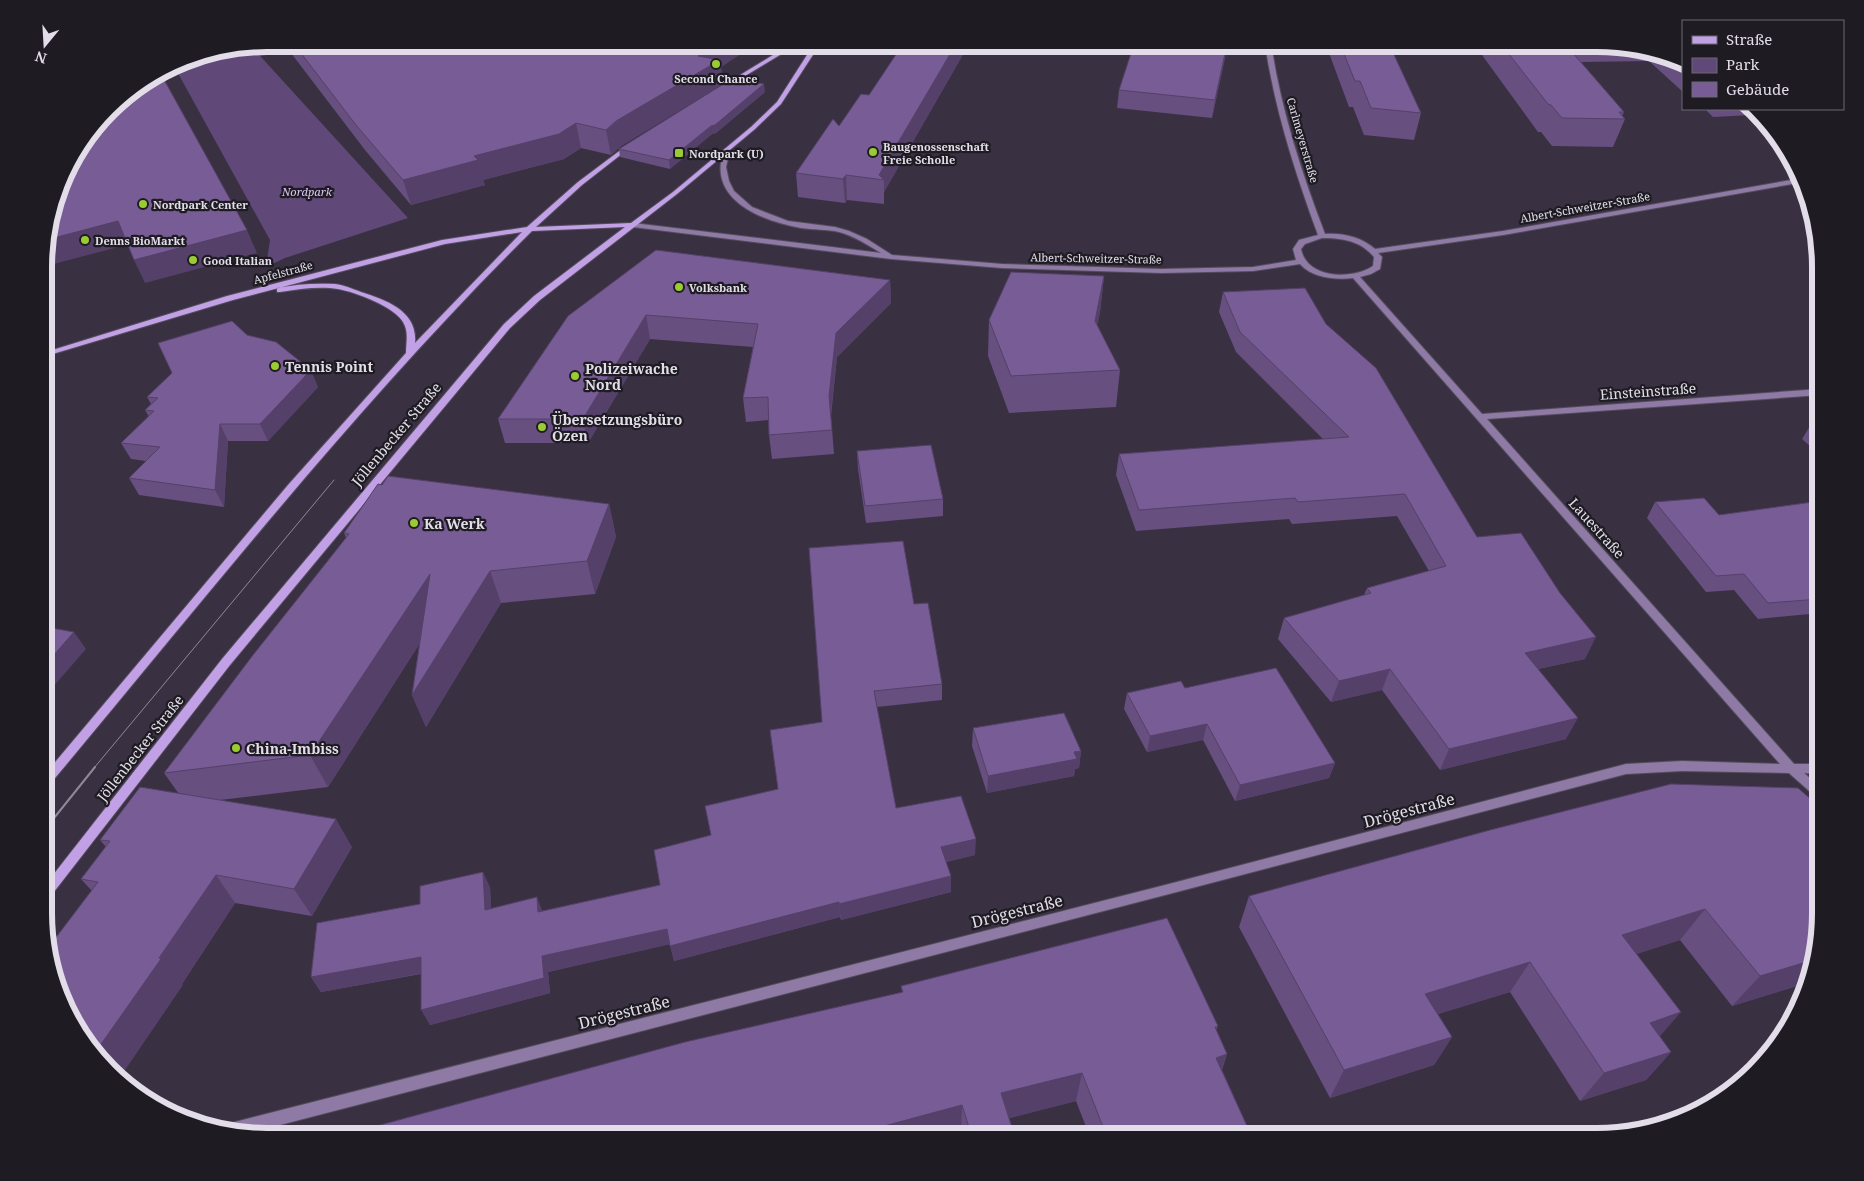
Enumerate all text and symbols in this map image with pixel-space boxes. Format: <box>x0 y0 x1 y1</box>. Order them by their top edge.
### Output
north arrow <box>20 20 70 70</box>
legend <box>1682 20 1844 110</box>
text: Straße <box>1726 29 1772 49</box>
text: N <box>33 47 49 69</box>
text: Park <box>1726 54 1760 74</box>
marker: Second Chance <box>710 58 722 70</box>
place label: Second Chance <box>674 71 758 86</box>
text: Gebäude <box>1726 79 1789 99</box>
street label: Carlmeyerstraße <box>1284 96 1322 185</box>
place label: Baugenossenschaft Freie Scholle <box>883 139 990 167</box>
place label: Nordpark (U) <box>689 146 764 161</box>
marker: Baugenossenschaft Freie Scholle <box>867 146 879 158</box>
marker: Nordpark (U) <box>673 147 685 159</box>
park label: Nordpark <box>281 184 333 199</box>
street label: Albert-Schweitzer-Straße <box>1519 188 1651 226</box>
place label: Nordpark Center <box>153 197 248 212</box>
marker: Nordpark Center <box>137 198 149 210</box>
place label: Denns BioMarkt <box>95 233 185 248</box>
marker: Denns BioMarkt <box>79 234 91 246</box>
street label: Albert-Schweitzer-Straße <box>1030 249 1162 267</box>
place label: Good Italian <box>203 253 273 268</box>
marker: Good Italian <box>187 254 199 266</box>
street label: Apfelstraße <box>252 257 314 287</box>
place label: Volksbank <box>689 280 747 295</box>
marker: Volksbank <box>673 281 685 293</box>
place label: Tennis Point <box>285 357 373 376</box>
place label: Polizeiwache Nord <box>585 359 678 394</box>
marker: Tennis Point <box>269 360 281 372</box>
marker: Polizeiwache Nord <box>569 370 581 382</box>
street label: Jöllenbecker Straße <box>346 378 445 491</box>
street label: Einsteinstraße <box>1599 378 1697 404</box>
place label: Übersetzungsbüro Özen <box>552 410 682 445</box>
marker: Übersetzungsbüro Özen <box>536 421 548 433</box>
street label: Lauestraße <box>1565 494 1629 562</box>
place label: Ka Werk <box>424 514 485 533</box>
marker: Ka Werk <box>408 517 420 529</box>
street label: Jöllenbecker Straße <box>92 691 188 806</box>
place label: China-Imbiss <box>246 739 339 758</box>
marker: China-Imbiss <box>230 742 242 754</box>
street label: Drögestraße <box>1361 787 1457 833</box>
street label: Drögestraße <box>969 889 1065 933</box>
street label: Drögestraße <box>576 990 672 1034</box>

